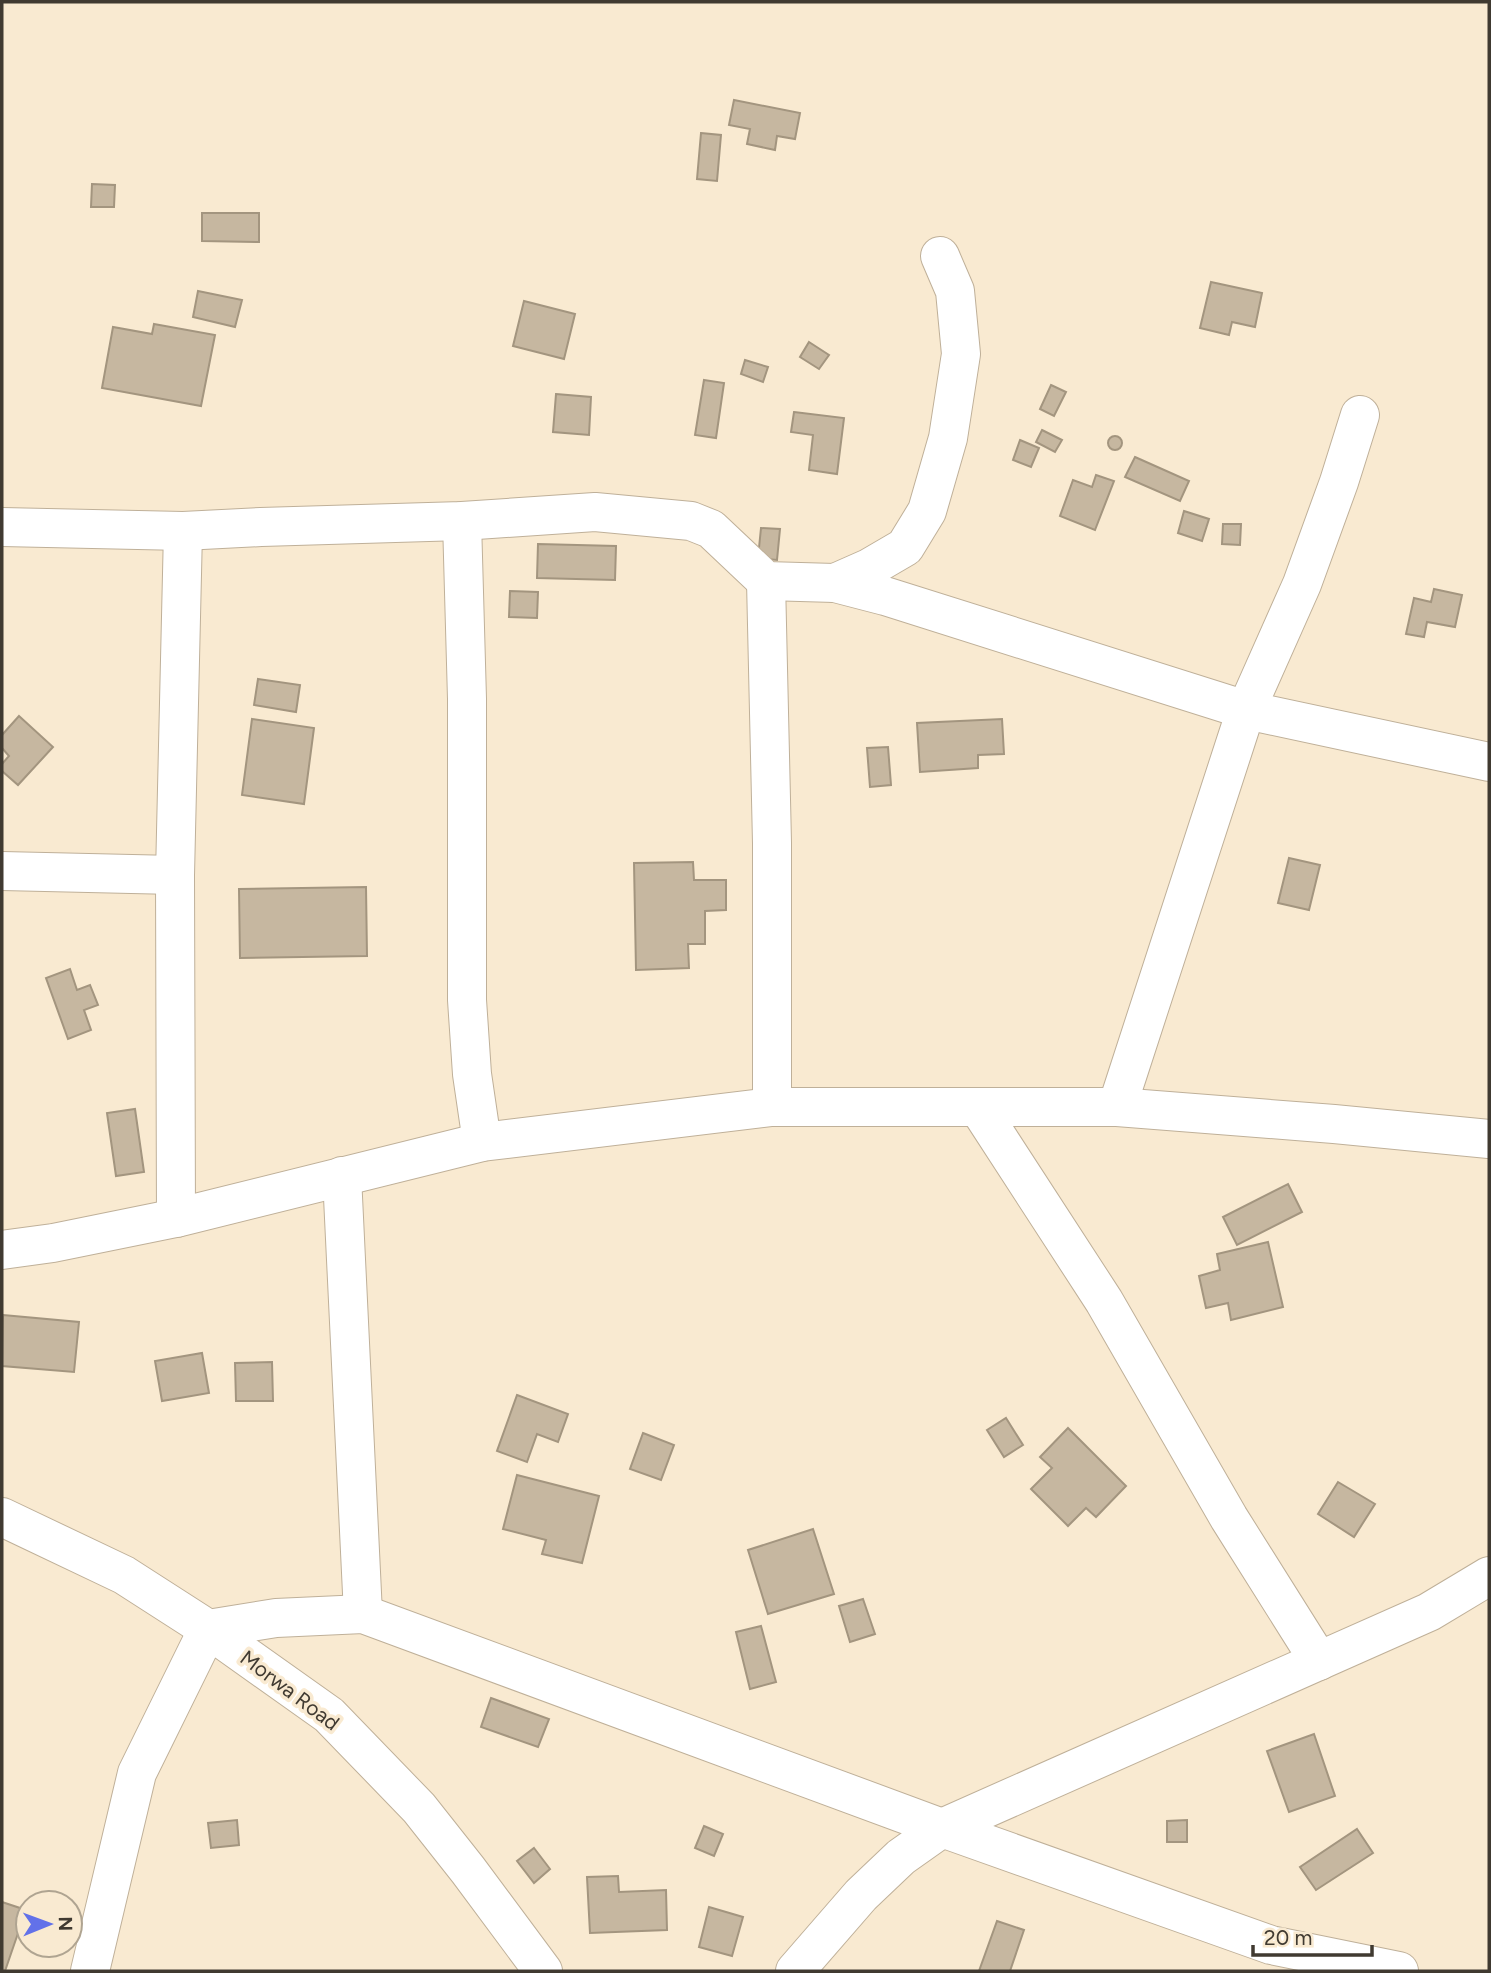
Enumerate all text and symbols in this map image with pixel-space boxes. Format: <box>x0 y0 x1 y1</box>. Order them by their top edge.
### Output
street label: Morwa Road <box>236 1645 344 1735</box>
north arrow <box>14 1889 84 1959</box>
scale bar <box>1253 1913 1372 1957</box>
text: N <box>54 1916 77 1931</box>
text: 20 m <box>1264 1925 1312 1950</box>

